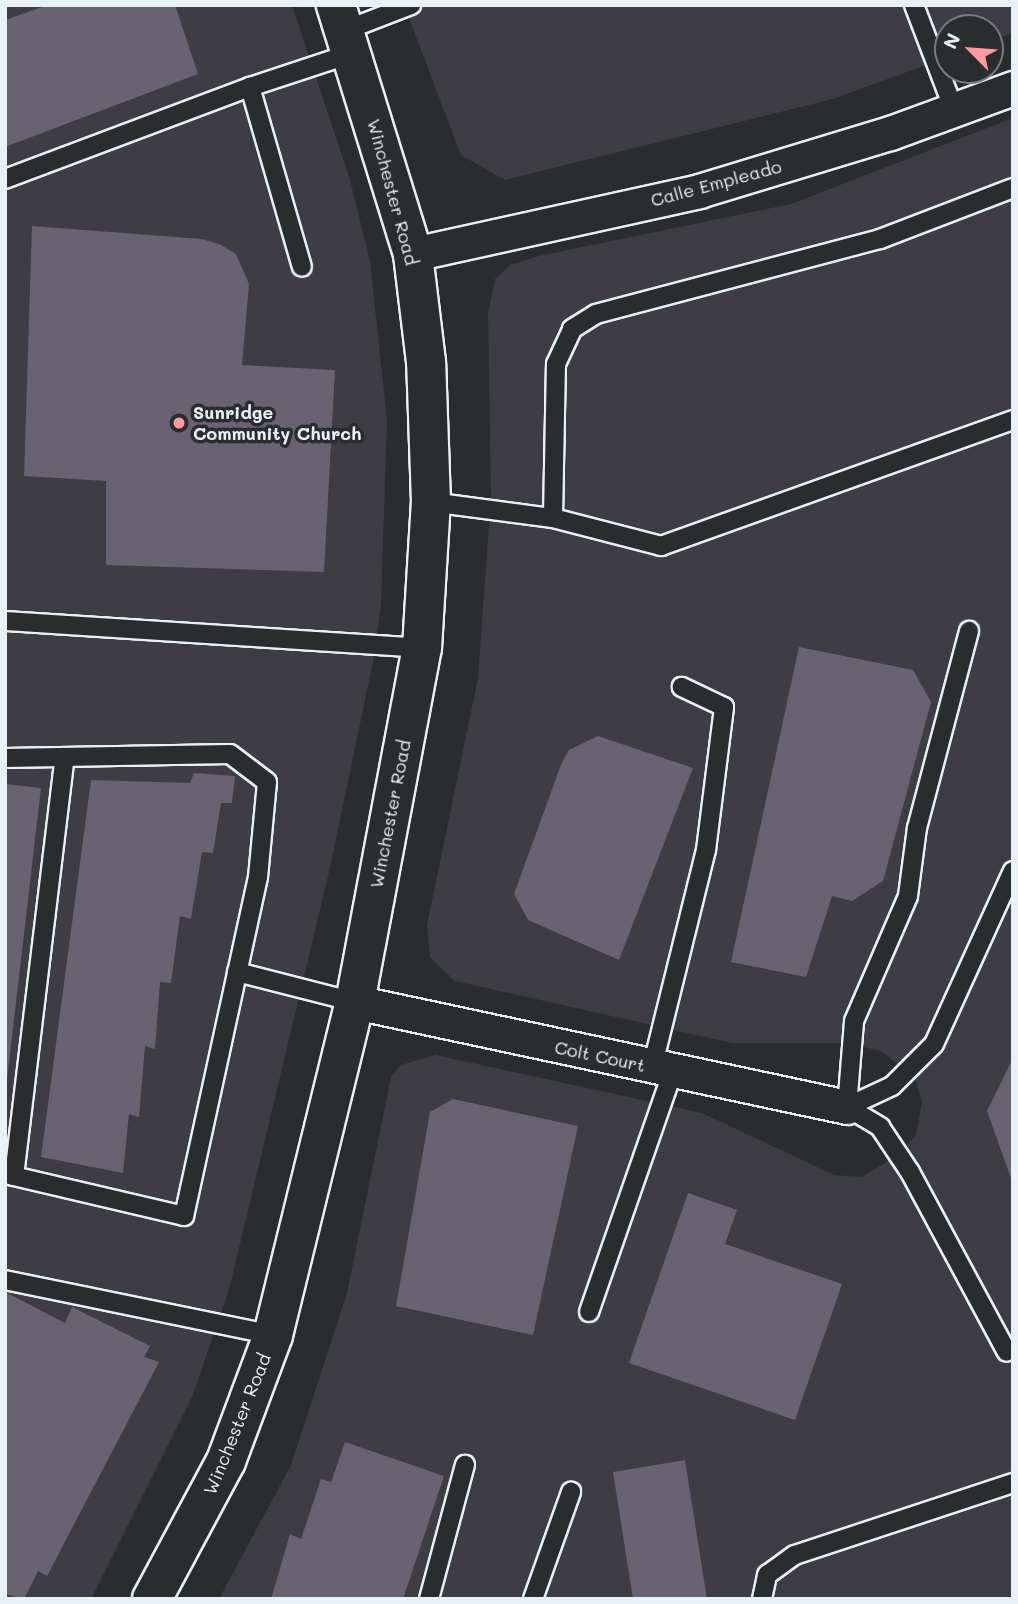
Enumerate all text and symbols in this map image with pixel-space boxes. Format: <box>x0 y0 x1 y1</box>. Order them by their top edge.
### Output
north arrow <box>934 14 1004 84</box>
text: N <box>937 29 966 53</box>
street label: Winchester Road <box>363 116 423 268</box>
street label: Calle Empleado <box>648 155 784 211</box>
place label: Sunridge Community Church <box>193 402 362 444</box>
marker: Sunridge Community Church <box>171 415 187 431</box>
street label: Winchester Road <box>365 738 415 890</box>
street label: Colt Court <box>553 1036 647 1076</box>
street label: Winchester Road <box>199 1350 275 1498</box>

